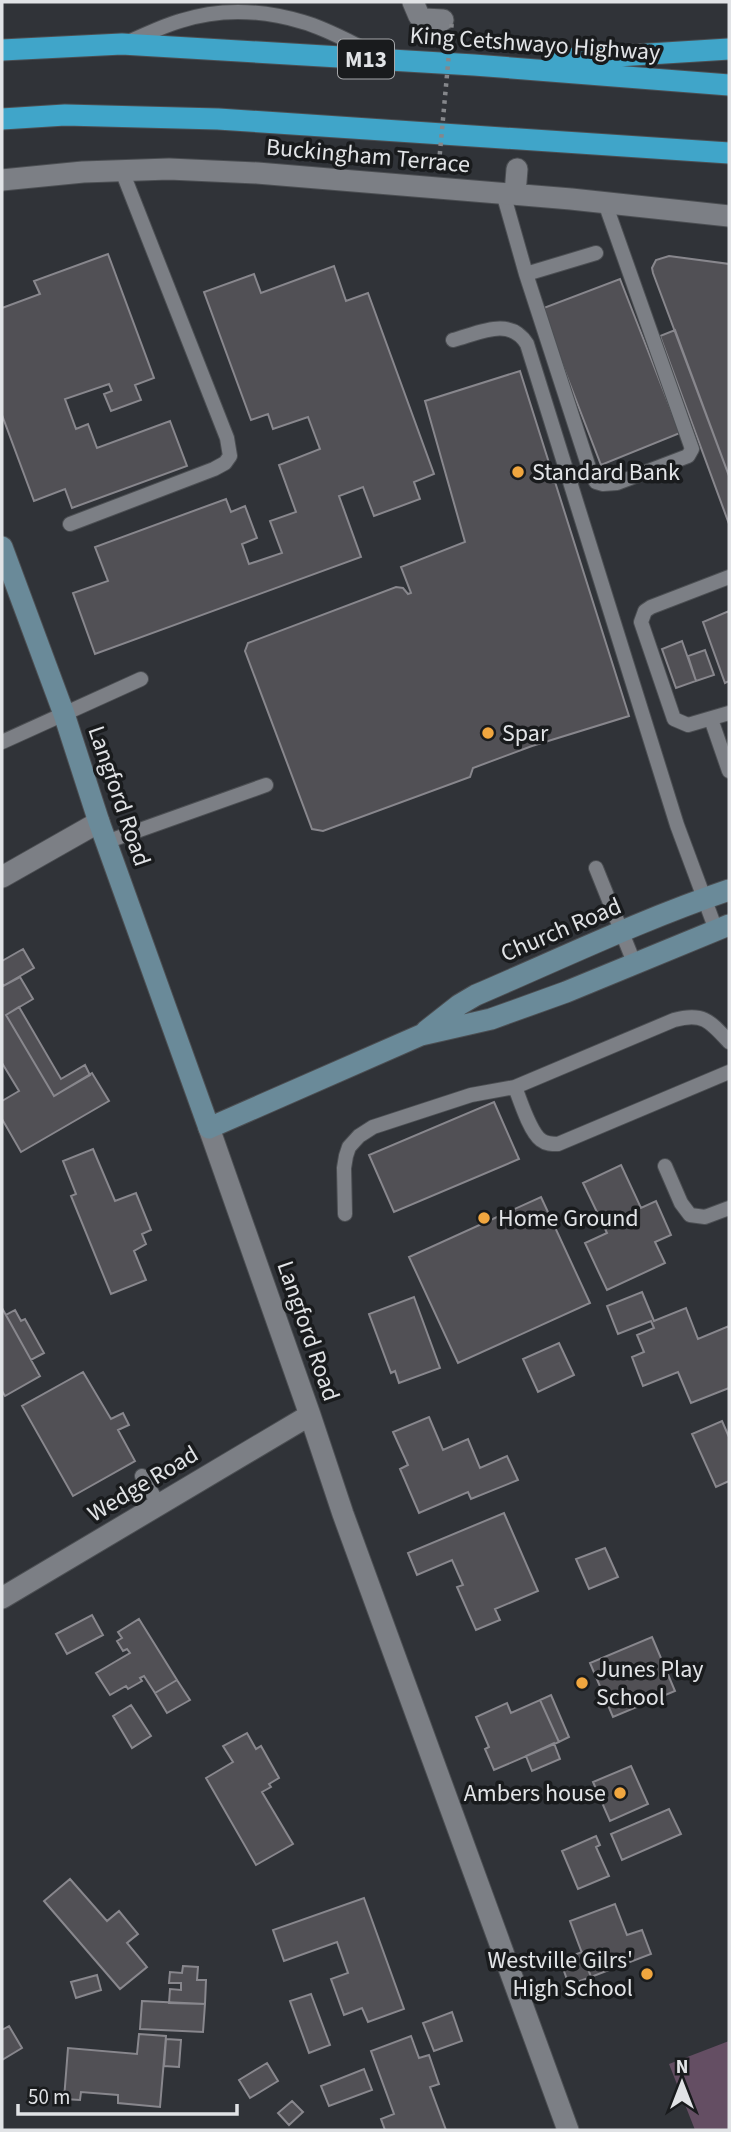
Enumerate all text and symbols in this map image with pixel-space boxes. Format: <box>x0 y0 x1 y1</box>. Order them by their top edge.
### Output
street label: King Cetshwayo Highway <box>408 18 662 70</box>
road number: M13 <box>338 40 394 78</box>
street label: Buckingham Terrace <box>265 130 471 182</box>
place label: Standard Bank <box>532 455 680 490</box>
marker: Standard Bank <box>510 464 526 480</box>
place label: Spar <box>502 716 549 751</box>
street label: Langford Road <box>79 721 159 871</box>
marker: Spar <box>480 725 496 741</box>
street label: Church Road <box>495 889 627 971</box>
place label: Home Ground <box>498 1201 639 1236</box>
marker: Home Ground <box>476 1210 492 1226</box>
street label: Langford Road <box>268 1256 348 1406</box>
street label: Wedge Road <box>81 1437 205 1531</box>
place label: Junes Play School <box>596 1652 703 1715</box>
marker: Junes Play School <box>574 1675 590 1691</box>
place label: Ambers house <box>464 1776 606 1811</box>
marker: Ambers house <box>612 1785 628 1801</box>
place label: Westville Gilrs' High School <box>487 1943 633 2006</box>
marker: Westville Gilrs' High School <box>639 1966 655 1982</box>
north arrow <box>647 2048 717 2118</box>
text: N <box>676 2054 688 2081</box>
scale bar <box>18 2072 236 2116</box>
text: 50 m <box>28 2082 70 2112</box>

